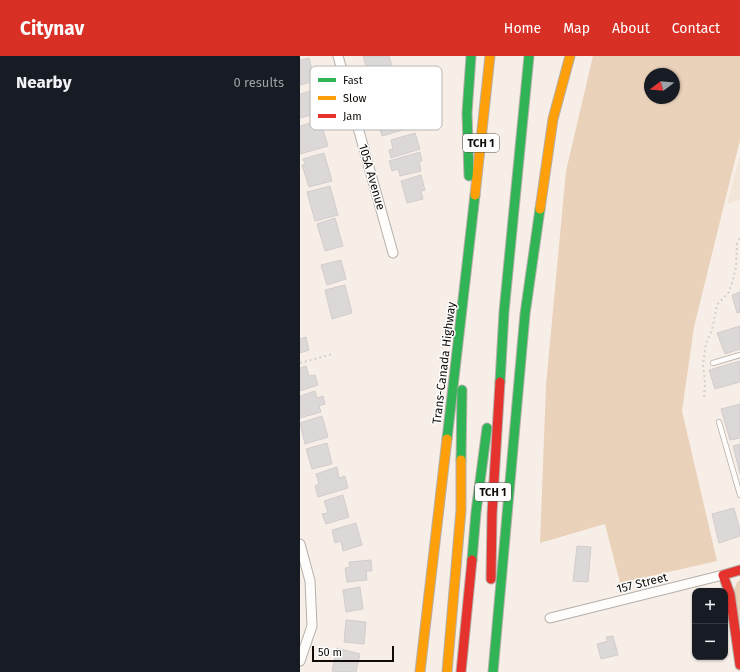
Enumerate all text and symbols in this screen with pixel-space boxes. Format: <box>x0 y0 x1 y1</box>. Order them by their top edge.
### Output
text: Citynav <box>20 17 84 40</box>
text: Home <box>504 20 541 37</box>
text: Map <box>563 20 590 37</box>
text: About <box>612 20 650 37</box>
text: Contact <box>672 20 720 37</box>
legend <box>310 66 442 130</box>
north arrow <box>644 68 680 104</box>
text: Nearby <box>16 72 71 93</box>
text: Fast <box>343 74 363 87</box>
text: 0 results <box>233 75 284 90</box>
text: Slow <box>343 92 367 105</box>
text: Jam <box>343 110 362 123</box>
road number: TCH 1 <box>463 134 499 152</box>
street label: 105A Avenue <box>356 142 388 212</box>
street label: Trans-Canada Highway <box>430 301 458 425</box>
road number: TCH 1 <box>475 483 511 501</box>
street label: 157 Street <box>615 570 670 596</box>
map controls <box>692 588 728 660</box>
button: + <box>692 588 728 624</box>
button: − <box>692 624 728 660</box>
scale bar <box>312 644 394 663</box>
text: 50 m <box>318 646 342 659</box>

